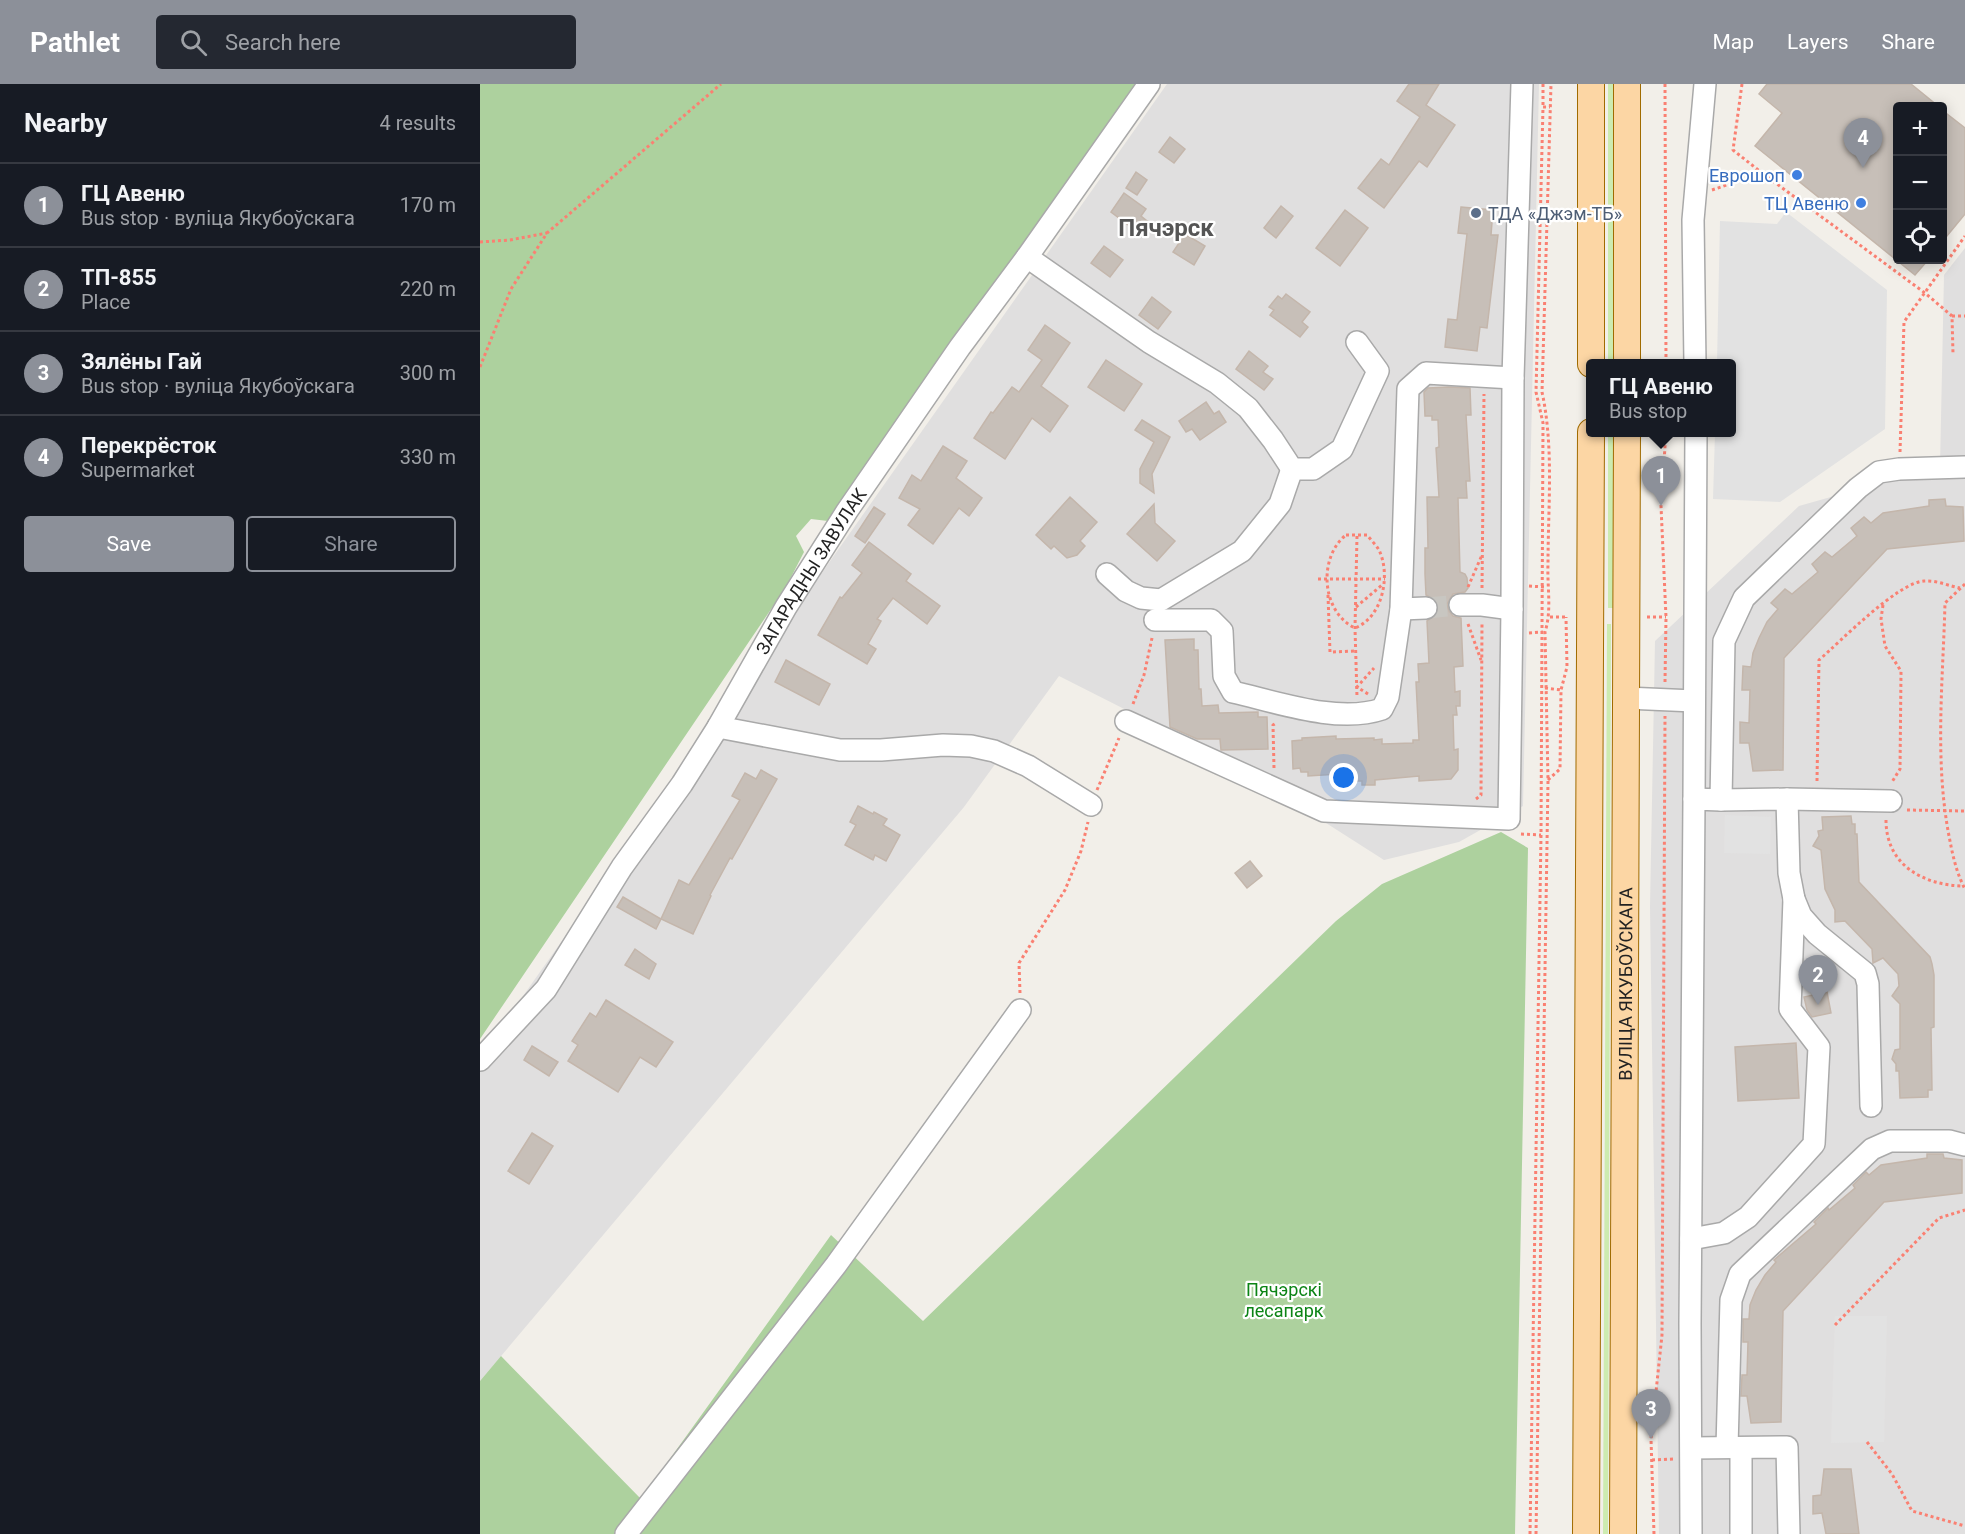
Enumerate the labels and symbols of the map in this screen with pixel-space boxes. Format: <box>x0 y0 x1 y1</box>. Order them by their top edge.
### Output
pin: 4 <box>1844 118 1882 168</box>
place label: Еврошоп <box>1709 165 1785 186</box>
marker: Еврошоп <box>1790 168 1804 182</box>
place label: ТЦ Авеню <box>1764 193 1849 214</box>
marker: ТЦ Авеню <box>1854 196 1868 210</box>
place label: ТДА «Джэм-ТБ» <box>1488 203 1622 224</box>
marker: ТДА «Джэм-ТБ» <box>1469 206 1483 220</box>
district label: Пячэрск <box>1118 214 1214 242</box>
pin: 1 <box>1642 456 1680 506</box>
street label: ЗАГАРАДНЫ ЗАВУЛАК <box>751 484 870 658</box>
your location <box>1329 763 1358 792</box>
street label: ВУЛІЦА ЯКУБОЎСКАГА <box>1614 887 1636 1081</box>
pin: 2 <box>1798 956 1838 1005</box>
park label: Пячэрскі лесапарк <box>1244 1279 1324 1321</box>
pin: 3 <box>1632 1390 1670 1439</box>

